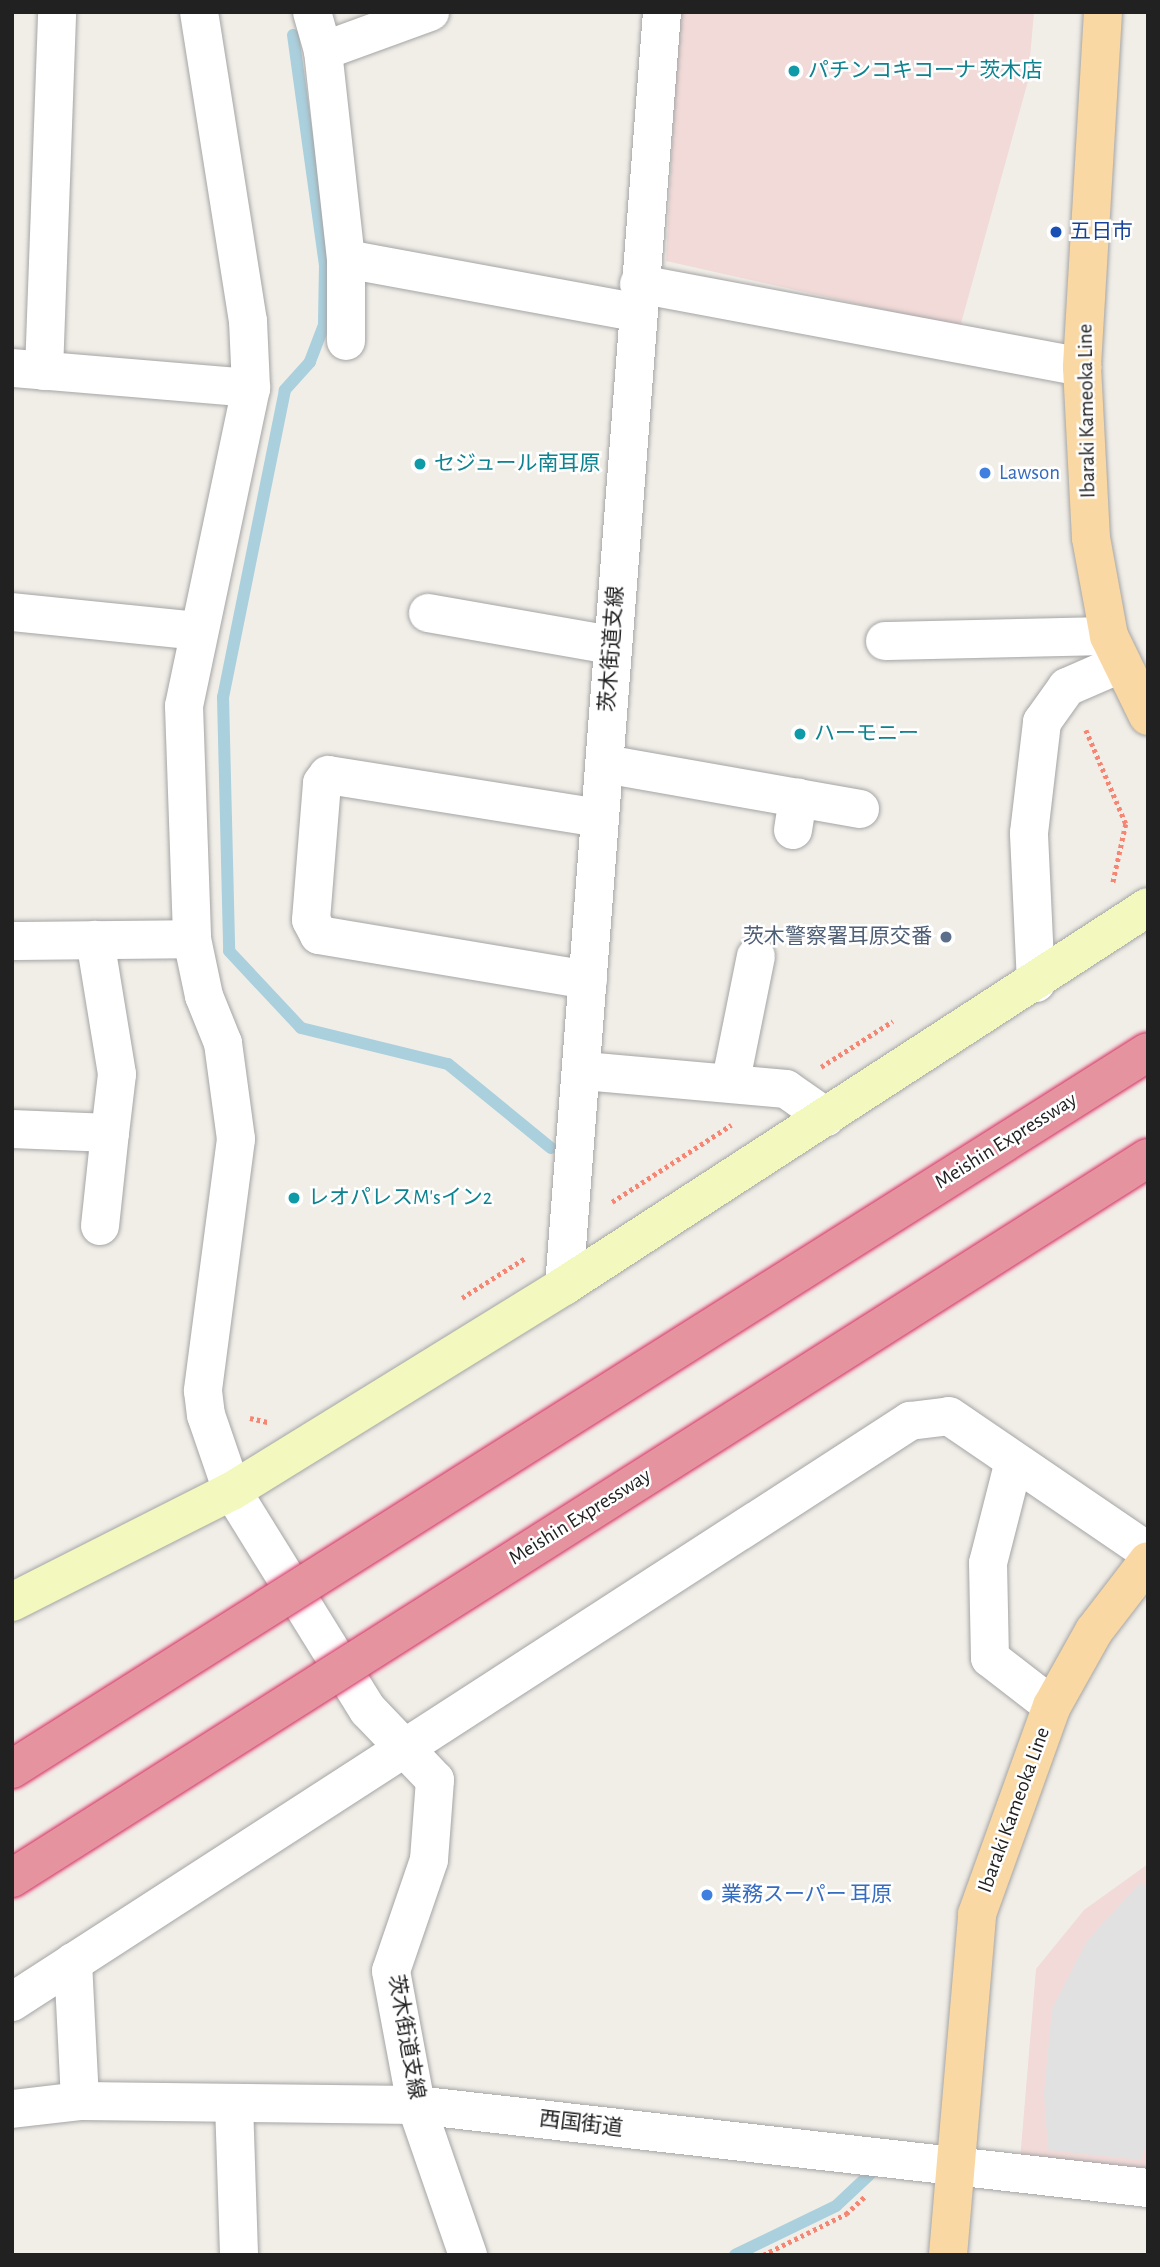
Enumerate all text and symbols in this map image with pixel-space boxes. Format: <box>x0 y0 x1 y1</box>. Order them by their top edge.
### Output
place label: パチンコキコーナ 茨木店 <box>808 58 1042 84</box>
marker: パチンコキコーナ 茨木店 <box>786 63 802 79</box>
place label: 五日市 <box>1070 219 1133 245</box>
marker: 五日市 <box>1048 224 1064 240</box>
street label: Ibaraki Kameoka Line <box>1073 324 1101 498</box>
place label: セジュール南耳原 <box>434 451 602 477</box>
marker: セジュール南耳原 <box>412 456 428 472</box>
place label: Lawson <box>999 460 1060 486</box>
marker: Lawson <box>977 465 993 481</box>
street label: 茨木街道支線 <box>595 585 629 713</box>
place label: ハーモニー <box>814 721 919 747</box>
marker: ハーモニー <box>792 726 808 742</box>
place label: 茨木警察署耳原交番 <box>743 924 932 950</box>
marker: 茨木警察署耳原交番 <box>938 929 954 945</box>
street label: Meishin Expressway <box>930 1087 1082 1195</box>
place label: レオパレスM'sイン2 <box>308 1185 492 1211</box>
marker: レオパレスM'sイン2 <box>286 1190 302 1206</box>
street label: Meishin Expressway <box>504 1463 656 1571</box>
street label: Ibaraki Kameoka Line <box>972 1724 1056 1896</box>
place label: 業務スーパー 耳原 <box>721 1882 892 1908</box>
marker: 業務スーパー 耳原 <box>699 1887 715 1903</box>
street label: 茨木街道支線 <box>383 1973 429 2101</box>
street label: 西国街道 <box>538 2106 624 2142</box>

